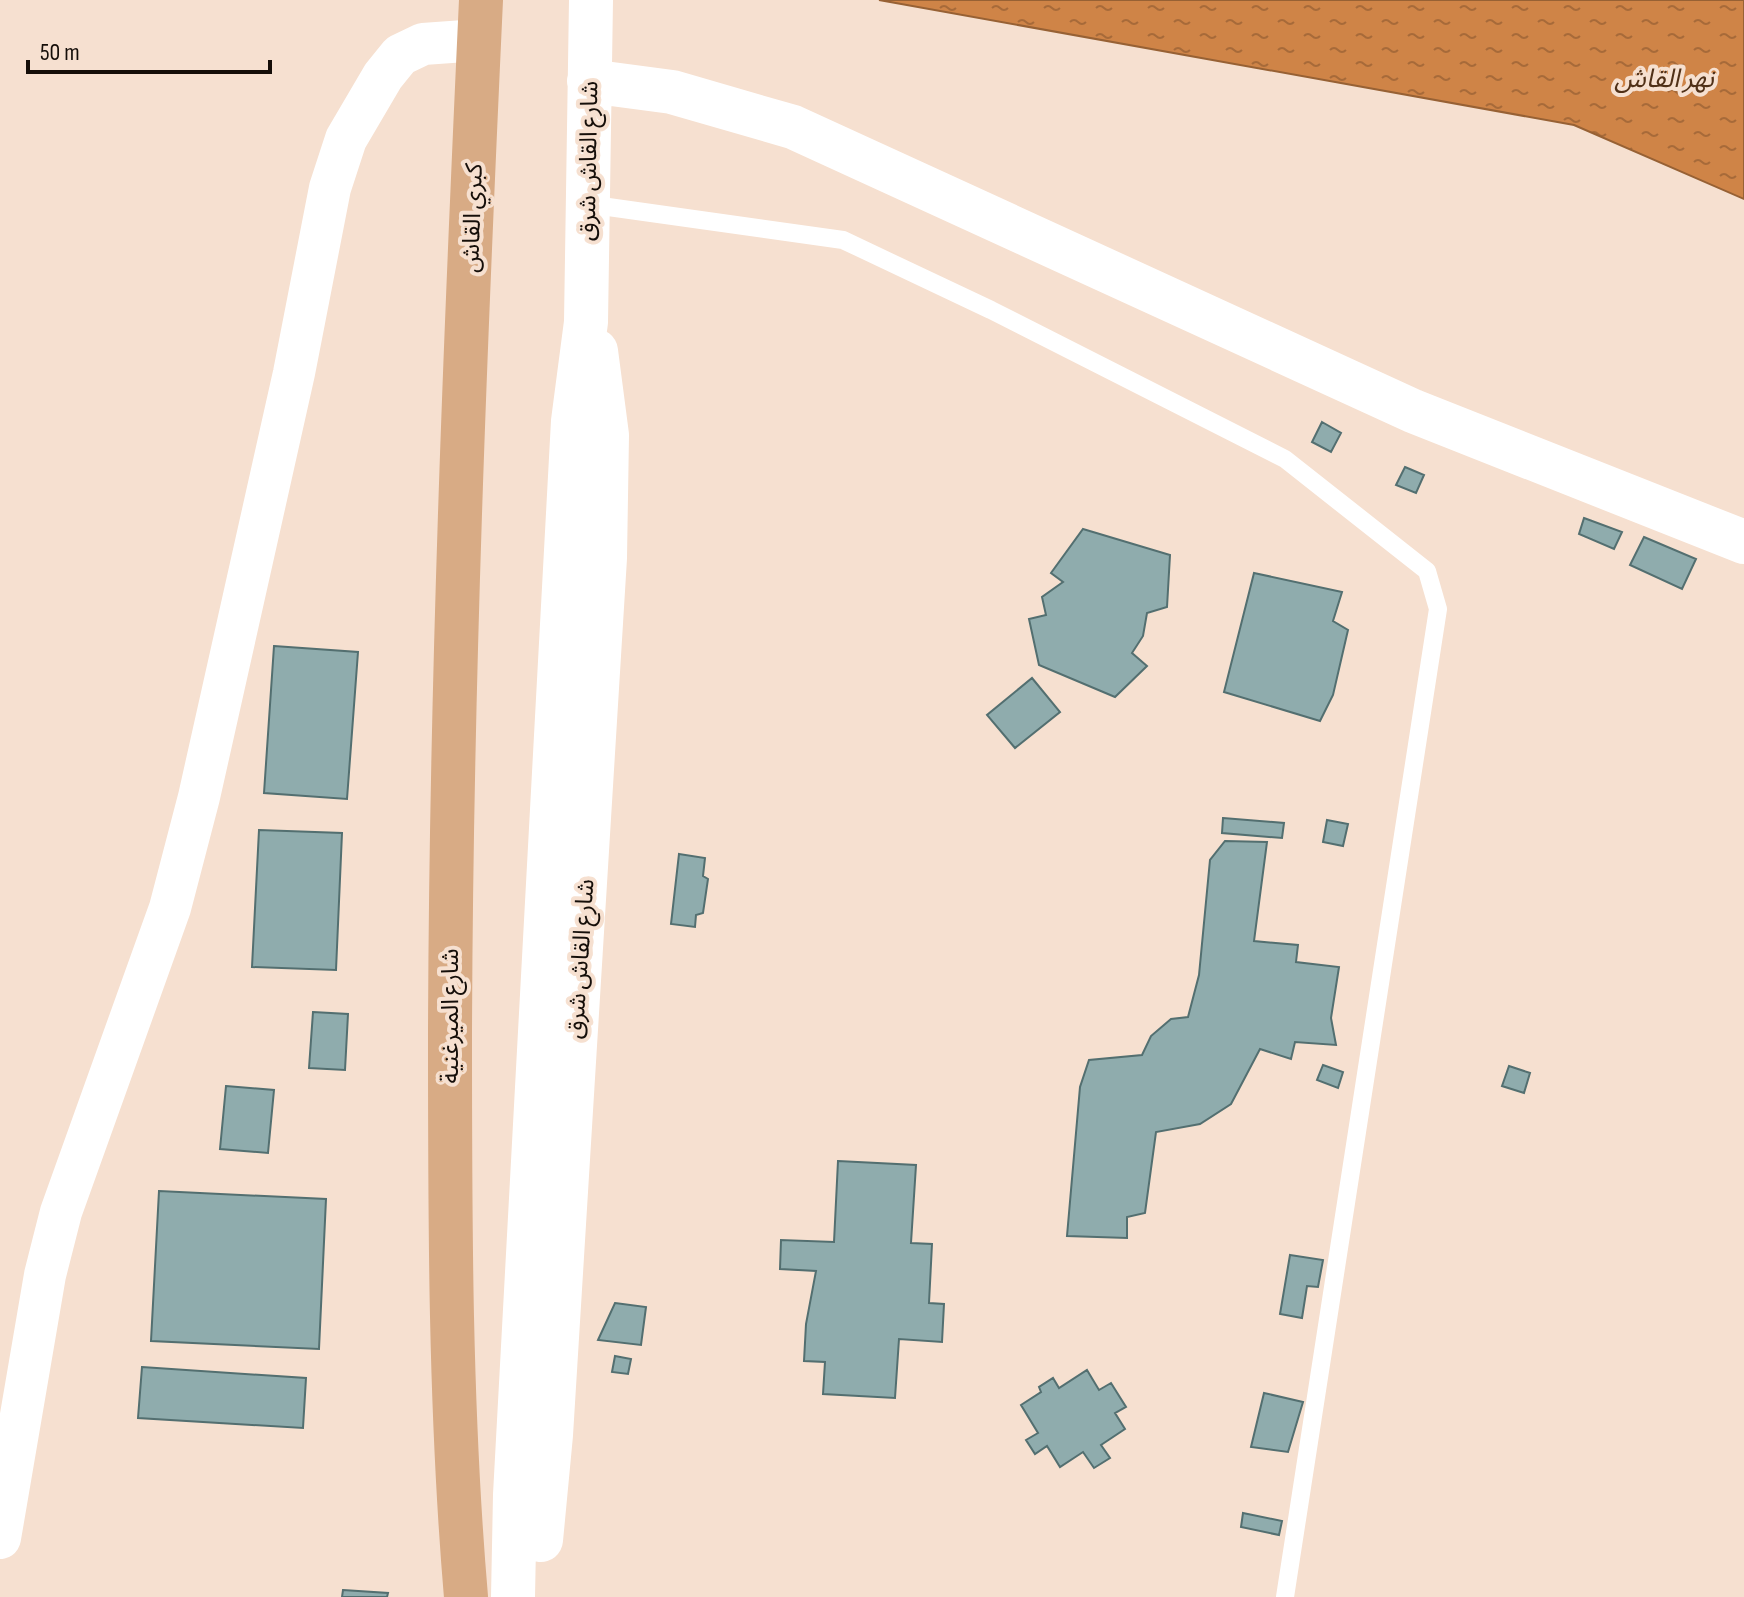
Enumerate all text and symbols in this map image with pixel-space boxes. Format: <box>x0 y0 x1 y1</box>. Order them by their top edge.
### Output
scale bar <box>28 24 270 74</box>
text: 50 m <box>40 38 80 67</box>
water label: نهر القاش <box>1614 64 1716 95</box>
street label: شارع القاش شرق <box>573 81 606 241</box>
street label: كبري القاش <box>456 162 493 273</box>
street label: شارع القاش شرق <box>560 878 603 1040</box>
street label: شارع الميرغنية <box>436 948 467 1084</box>

